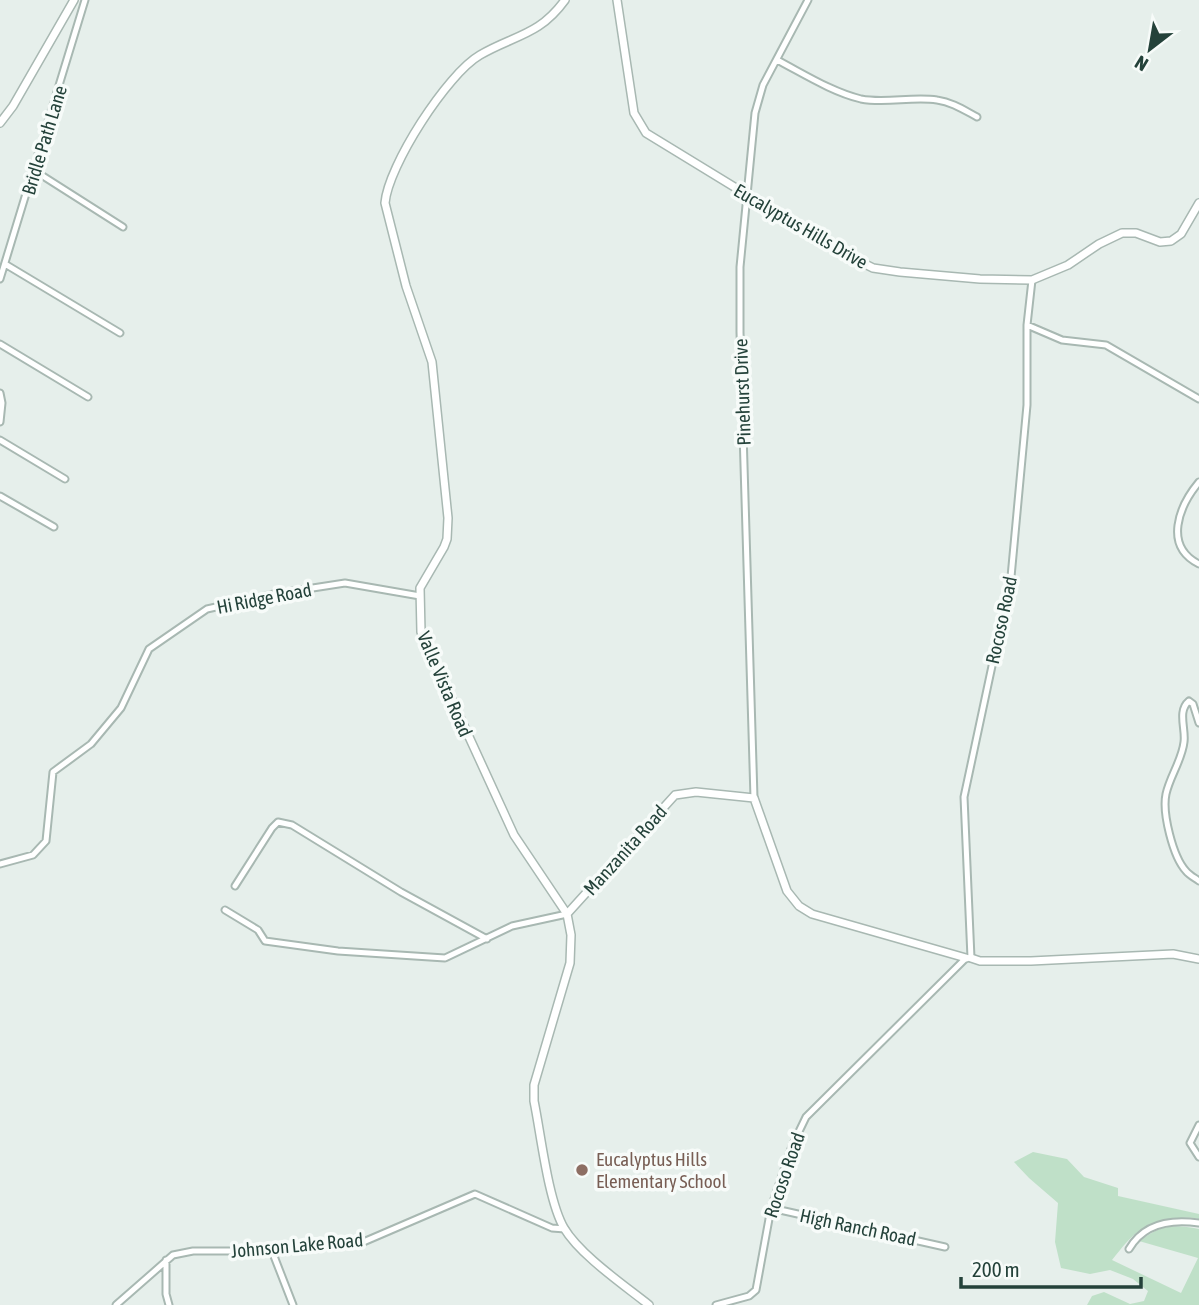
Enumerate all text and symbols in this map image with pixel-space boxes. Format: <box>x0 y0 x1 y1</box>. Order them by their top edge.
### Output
north arrow <box>1115 14 1185 84</box>
text: N <box>1131 51 1152 76</box>
street label: Bridle Path Lane <box>17 83 71 197</box>
street label: Eucalyptus Hills Drive <box>730 179 872 273</box>
street label: Pinehurst Drive <box>729 338 755 446</box>
street label: Rocoso Road <box>981 574 1021 666</box>
street label: Hi Ridge Road <box>215 578 313 618</box>
street label: Valle Vista Road <box>413 628 477 740</box>
street label: Manzanita Road <box>579 801 671 899</box>
street label: Rocoso Road <box>759 1129 809 1221</box>
place label: Eucalyptus Hills Elementary School <box>596 1148 727 1192</box>
marker: Eucalyptus Hills Elementary School <box>574 1162 590 1178</box>
street label: High Ranch Road <box>798 1204 918 1250</box>
street label: Johnson Lake Road <box>230 1228 364 1262</box>
scale bar <box>961 1246 1141 1290</box>
text: 200 m <box>972 1257 1020 1281</box>

